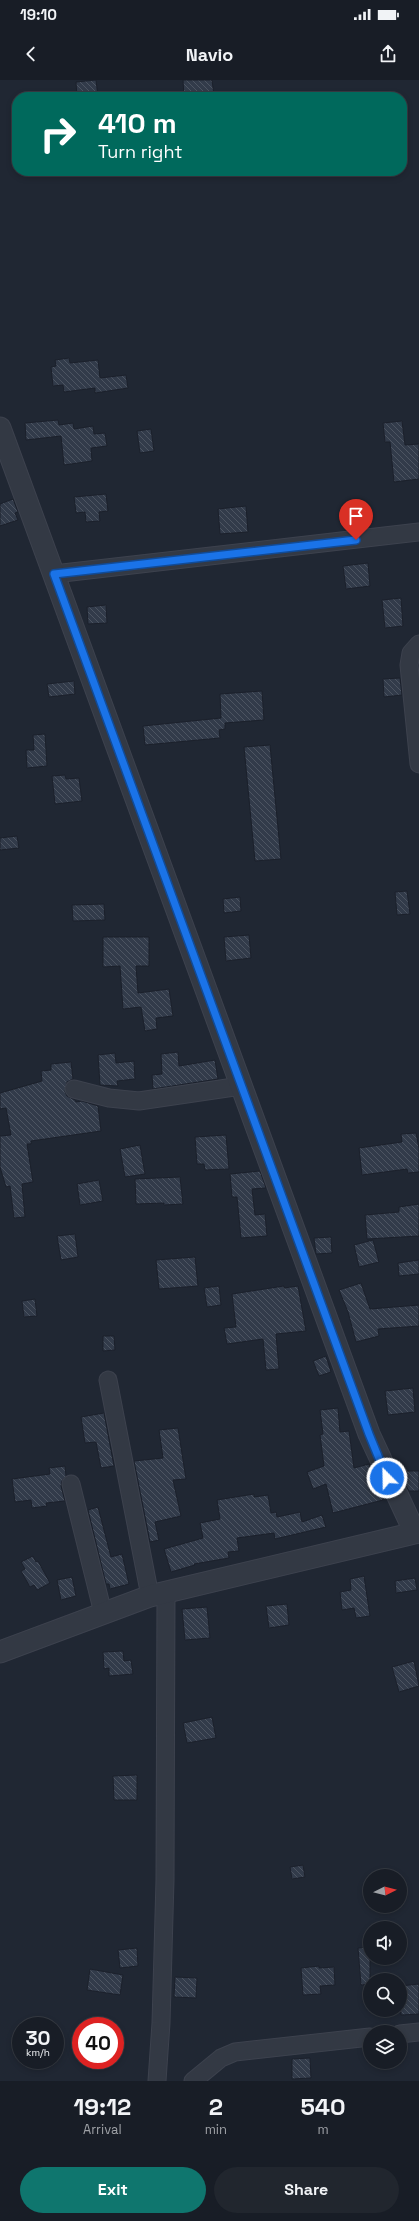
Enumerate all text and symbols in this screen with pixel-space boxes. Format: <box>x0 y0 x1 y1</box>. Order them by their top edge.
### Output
text: 19:10 <box>20 5 57 24</box>
icon: back <box>20 43 42 65</box>
text: Navio <box>186 43 233 66</box>
icon: share <box>377 43 399 65</box>
text: 410 m <box>98 105 177 141</box>
icon: right <box>32 108 84 160</box>
text: Turn right <box>98 140 182 163</box>
pin <box>339 499 373 540</box>
icon: arrive <box>345 505 367 527</box>
position arrow <box>366 1457 408 1499</box>
north arrow <box>363 1869 407 1913</box>
map controls <box>363 1869 407 2069</box>
button: sound <box>363 1921 407 1965</box>
button: search <box>363 1973 407 2017</box>
speed limit sign: 40 <box>72 2017 124 2069</box>
text: 30 <box>25 2025 51 2051</box>
button: layers <box>363 2025 407 2069</box>
text: km/h <box>26 2046 50 2059</box>
text: 19:12 <box>73 2091 131 2122</box>
text: 2 <box>209 2091 223 2122</box>
text: 540 <box>300 2091 346 2122</box>
text: Arrival <box>83 2121 122 2138</box>
text: min <box>205 2121 227 2138</box>
text: m <box>317 2121 329 2138</box>
button: Exit <box>20 2167 206 2213</box>
button: Share <box>214 2167 399 2213</box>

